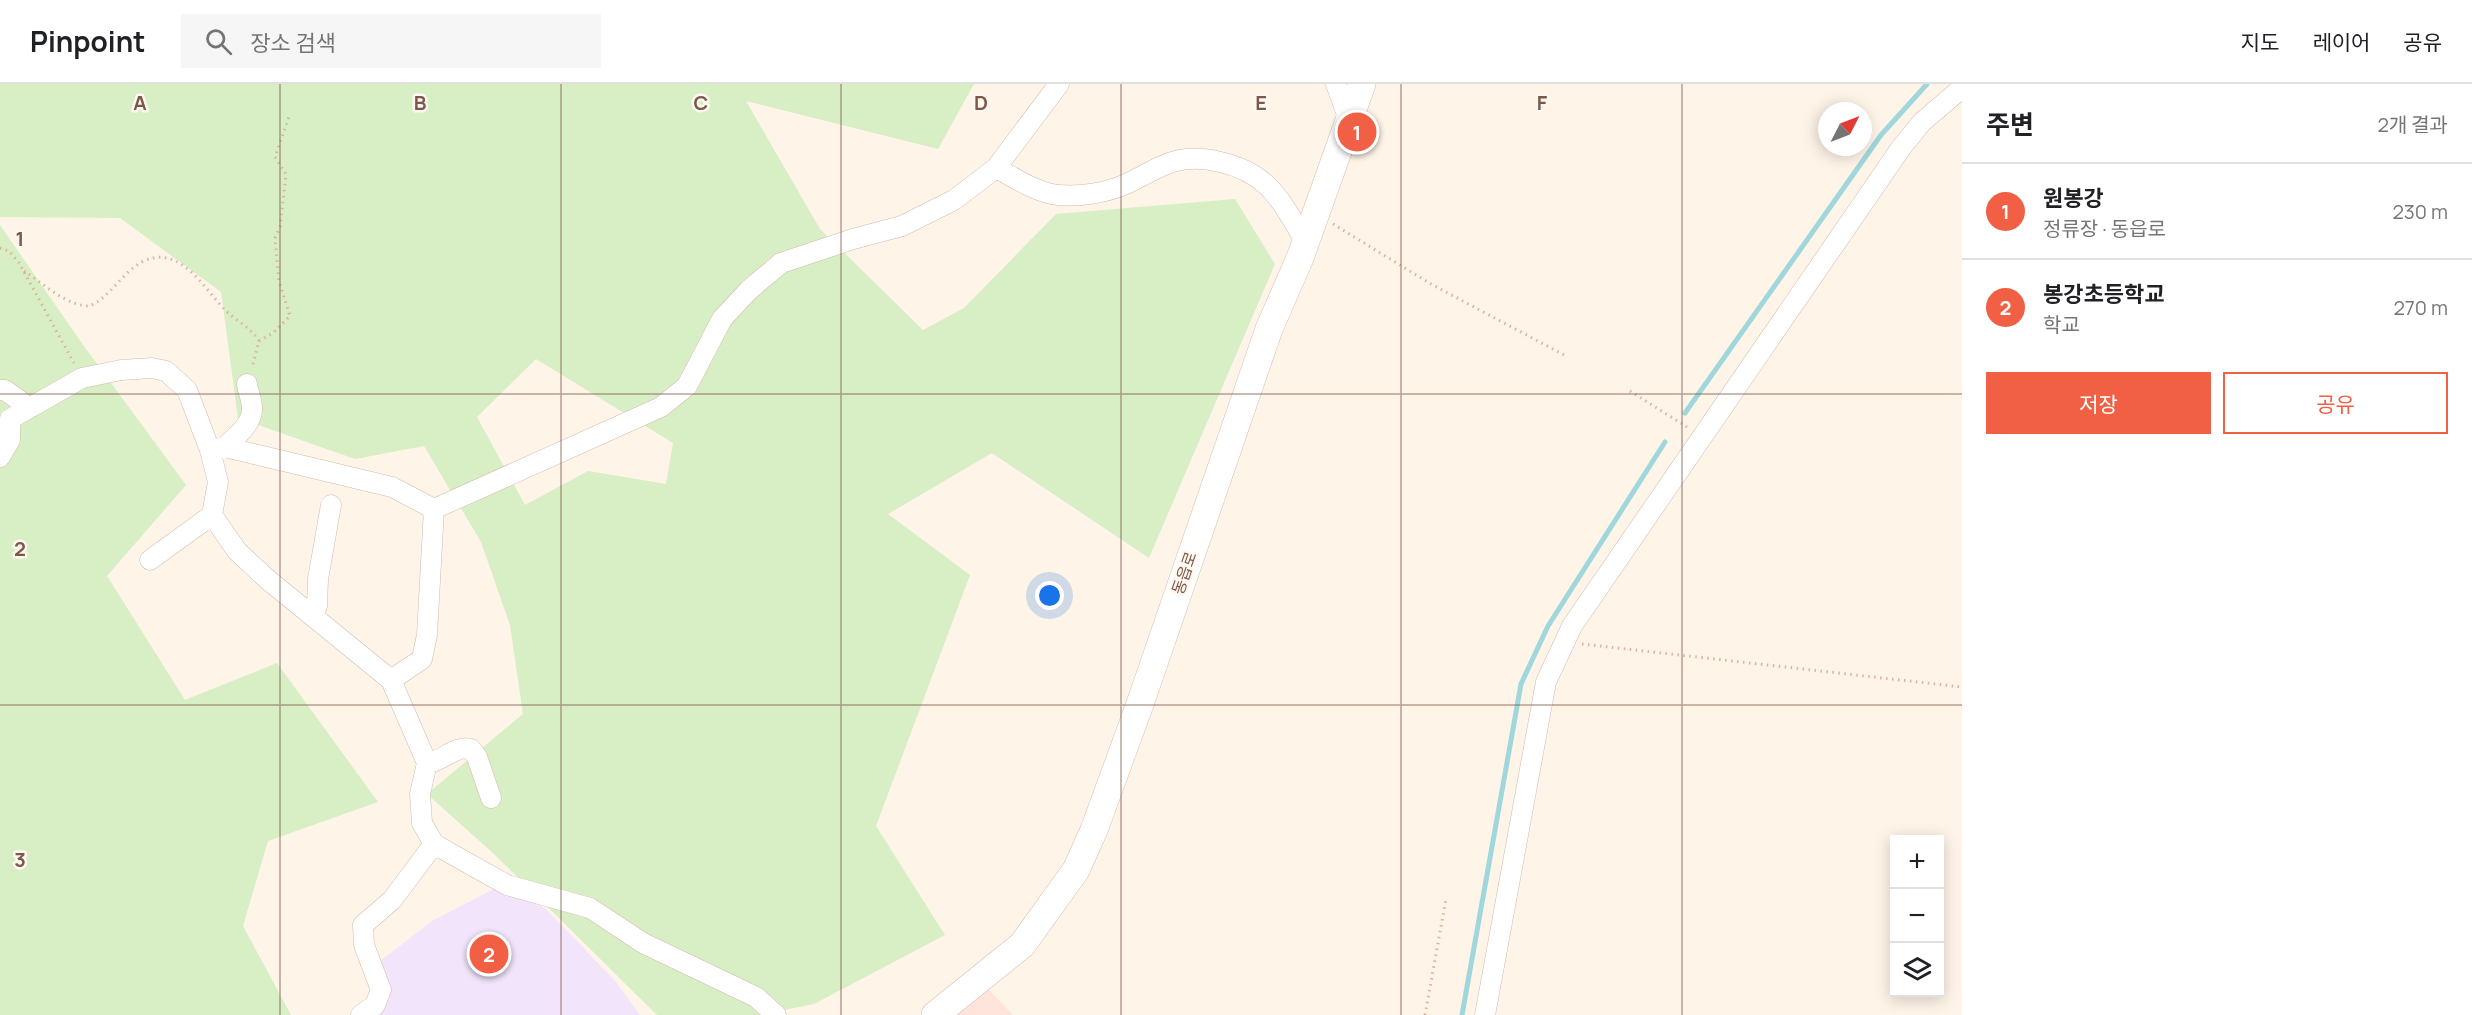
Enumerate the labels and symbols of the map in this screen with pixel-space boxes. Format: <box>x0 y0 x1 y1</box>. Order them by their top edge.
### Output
text: A <box>133 89 147 116</box>
text: B <box>414 89 427 116</box>
text: C <box>694 89 708 116</box>
text: D <box>974 89 988 116</box>
text: E <box>1255 89 1267 116</box>
text: F <box>1537 89 1548 116</box>
north arrow <box>1818 102 1872 156</box>
pin: 1 <box>1338 110 1376 154</box>
text: 1 <box>16 225 24 252</box>
text: 2 <box>14 535 26 562</box>
street label: 동읍로 <box>1166 548 1202 597</box>
your location <box>1035 581 1064 610</box>
text: 3 <box>14 846 26 873</box>
pin: 2 <box>470 932 508 976</box>

